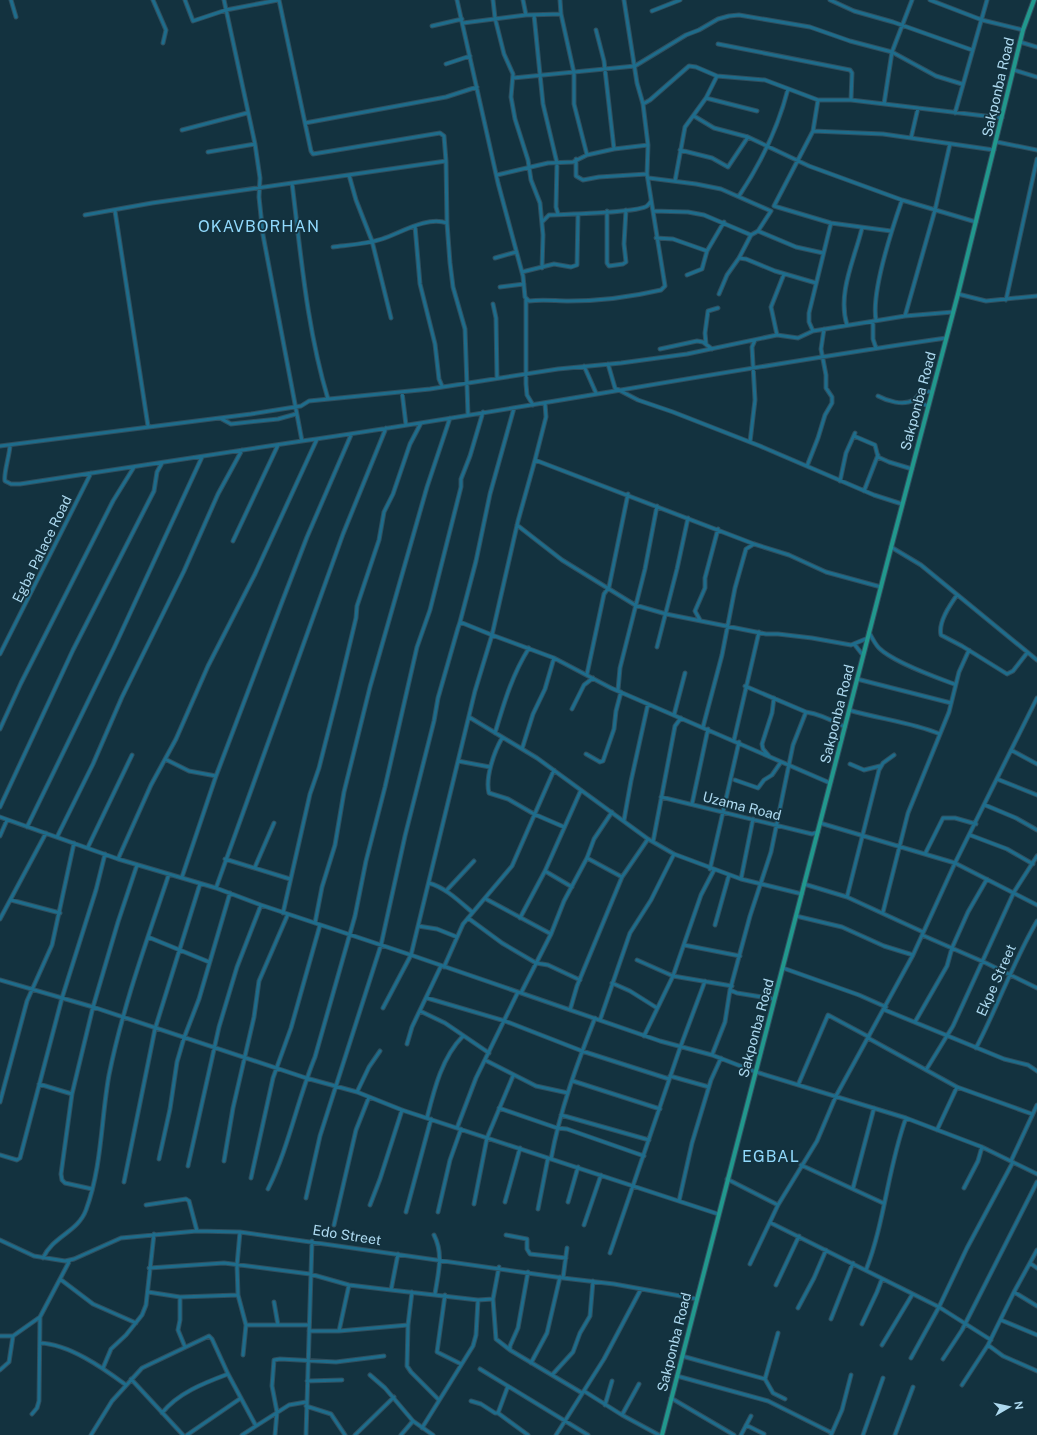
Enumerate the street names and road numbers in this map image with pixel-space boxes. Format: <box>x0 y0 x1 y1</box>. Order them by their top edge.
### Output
street label: Sakponba Road <box>979 36 1017 138</box>
street label: Sakponba Road <box>897 350 939 452</box>
street label: Egba Palace Road <box>9 493 75 605</box>
street label: Sakponba Road <box>817 663 857 765</box>
street label: Uzama Road <box>701 788 783 824</box>
street label: Ekpe Street <box>973 942 1019 1018</box>
street label: Sakponba Road <box>735 977 777 1079</box>
street label: Edo Street <box>312 1222 382 1248</box>
street label: Sakponba Road <box>654 1291 694 1393</box>

